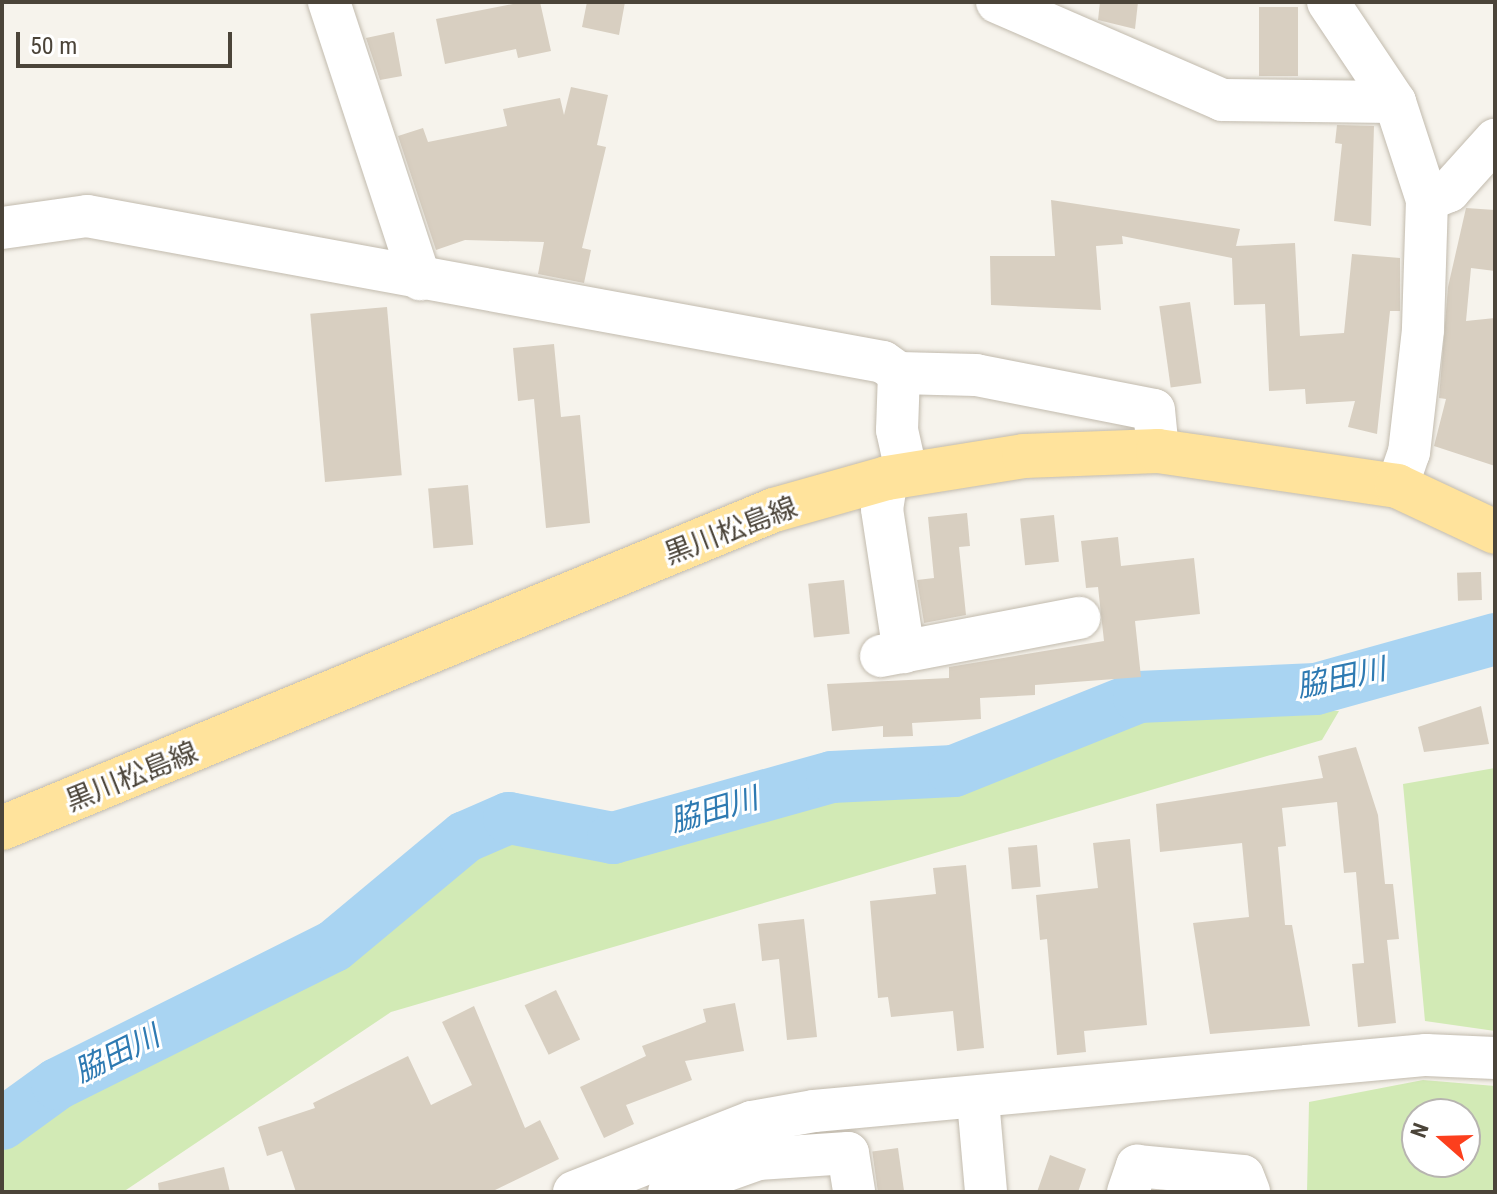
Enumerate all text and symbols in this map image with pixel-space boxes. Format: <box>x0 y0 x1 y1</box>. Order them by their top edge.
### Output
scale bar <box>20 16 236 66</box>
text: 50 m <box>30 32 77 60</box>
street label: 黒川松島線 <box>660 490 802 572</box>
water label: 脇田川 <box>1293 651 1389 705</box>
street label: 黒川松島線 <box>61 735 203 819</box>
water label: 脇田川 <box>666 780 762 840</box>
water label: 脇田川 <box>69 1018 165 1090</box>
north arrow <box>1401 1098 1481 1178</box>
text: N <box>1406 1120 1434 1141</box>

